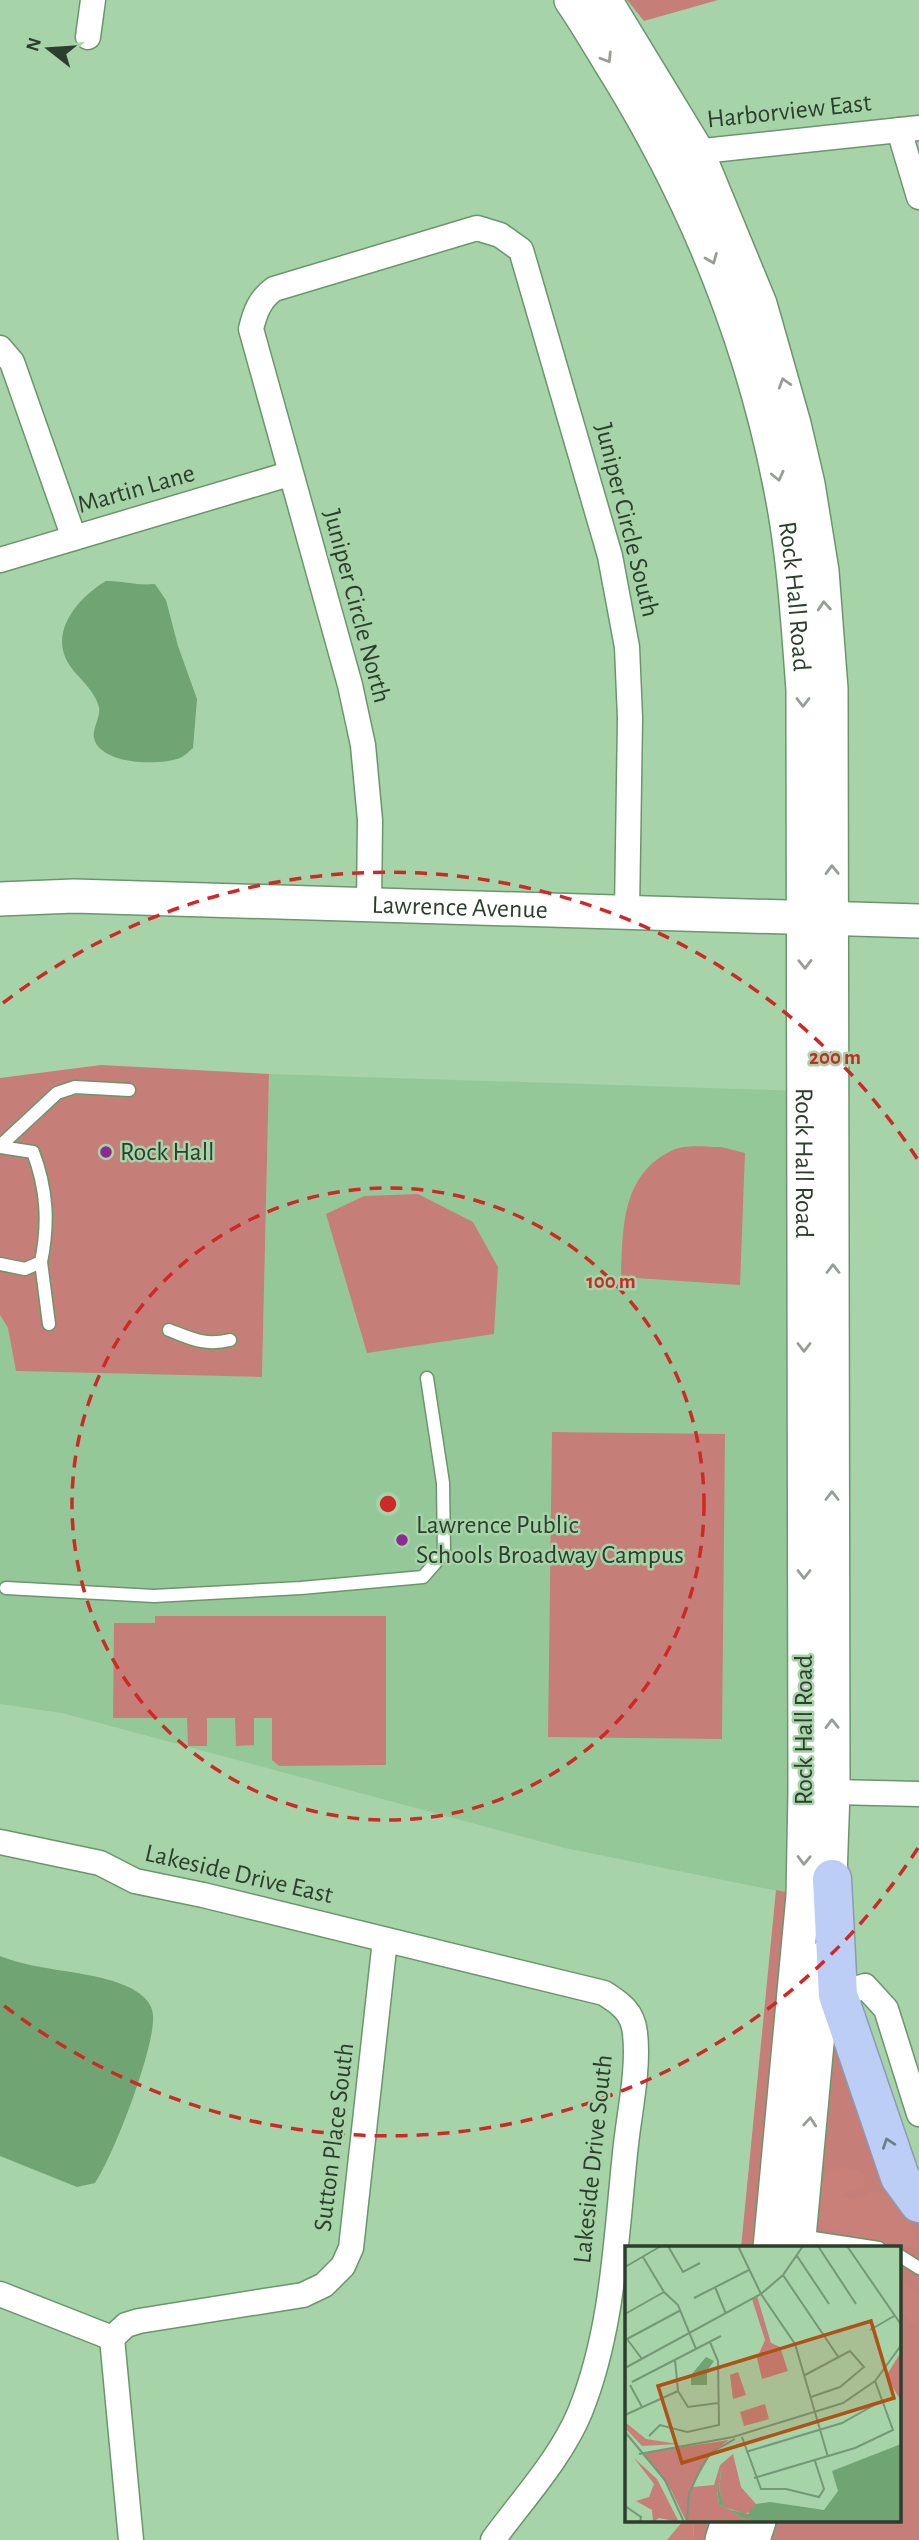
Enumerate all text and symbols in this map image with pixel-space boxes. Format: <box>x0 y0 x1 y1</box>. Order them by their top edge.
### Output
north arrow <box>14 14 84 84</box>
text: N <box>23 35 45 54</box>
one-way arrow <box>599 50 612 63</box>
street label: Harborview East <box>706 89 872 133</box>
one-way arrow <box>703 253 717 265</box>
one-way arrow <box>777 377 792 389</box>
street label: Juniper Circle South <box>590 420 664 620</box>
street label: Martin Lane <box>74 460 198 518</box>
one-way arrow <box>769 470 784 482</box>
street label: Juniper Circle North <box>319 506 395 706</box>
street label: Rock Hall Road <box>774 520 815 672</box>
one-way arrow <box>817 600 832 611</box>
one-way arrow <box>795 697 811 708</box>
one-way arrow <box>824 865 840 875</box>
street label: Lawrence Avenue <box>371 892 548 923</box>
one-way arrow <box>797 959 813 970</box>
text: 200 m <box>809 1047 861 1068</box>
street label: Rock Hall Road <box>791 1088 817 1238</box>
place label: Rock Hall <box>120 1139 215 1165</box>
marker: Rock Hall <box>98 1144 114 1160</box>
one-way arrow <box>825 1263 841 1274</box>
text: 100 m <box>586 1271 636 1292</box>
one-way arrow <box>796 1342 812 1352</box>
one-way arrow <box>824 1491 840 1501</box>
centre of rings <box>376 1492 400 1516</box>
place label: Lawrence Public Schools Broadway Campus <box>416 1512 684 1568</box>
marker: Lawrence Public Schools Broadway Campus <box>394 1532 410 1548</box>
one-way arrow <box>796 1569 812 1580</box>
street label: Rock Hall Road <box>791 1655 817 1805</box>
one-way arrow <box>824 1718 840 1729</box>
street label: Lakeside Drive East <box>142 1840 336 1908</box>
one-way arrow <box>796 1855 812 1866</box>
street label: Sutton Place South <box>310 2041 358 2233</box>
street label: Lakeside Drive South <box>569 2053 617 2265</box>
one-way arrow <box>802 2116 817 2127</box>
one-way arrow <box>882 2138 896 2150</box>
inset map <box>625 2246 902 2522</box>

